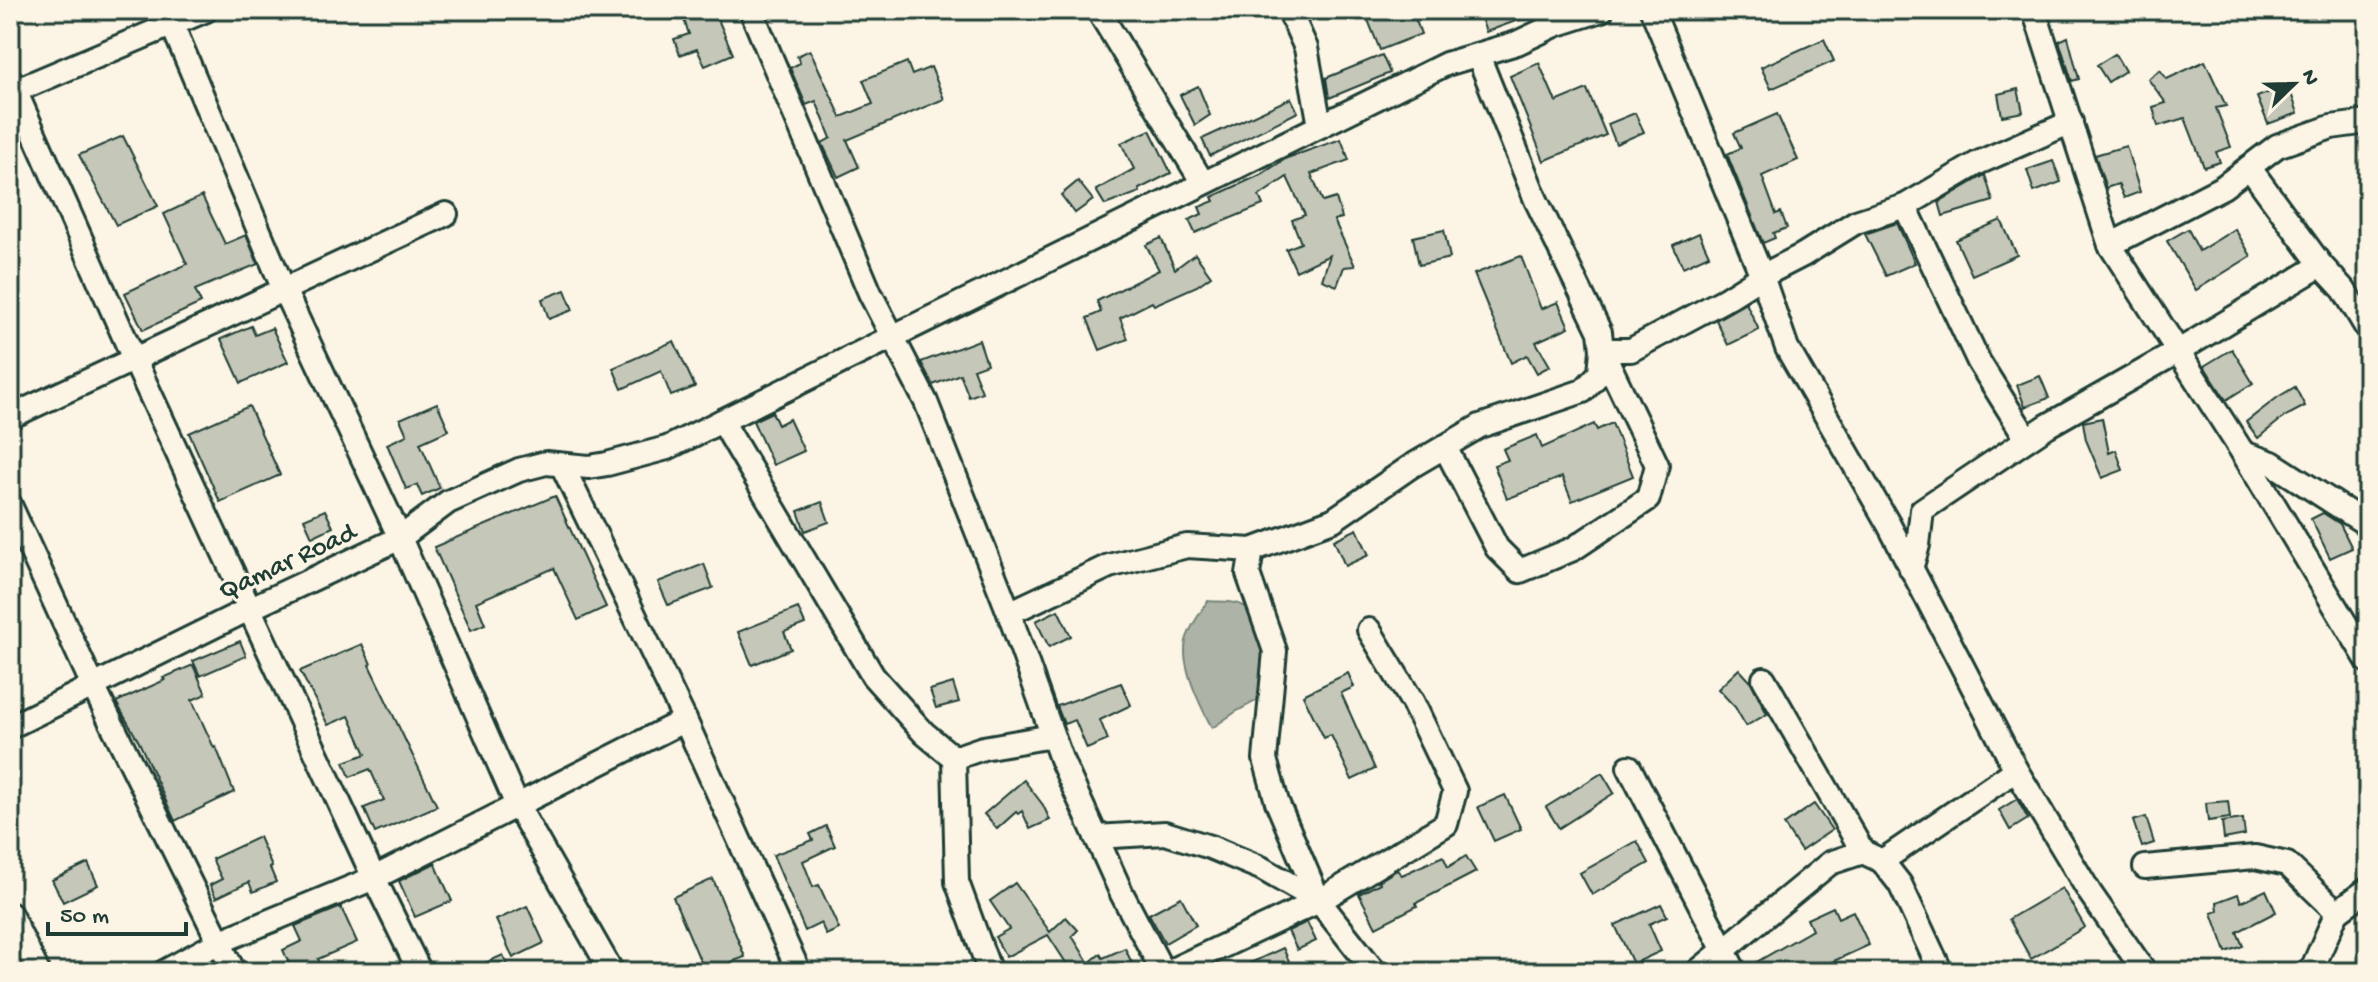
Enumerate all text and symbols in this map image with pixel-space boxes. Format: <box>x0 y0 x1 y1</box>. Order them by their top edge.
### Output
north arrow <box>2254 44 2334 124</box>
text: N <box>2294 66 2324 89</box>
street label: Qamar Road <box>214 516 364 609</box>
scale bar <box>48 886 186 936</box>
text: 50 m <box>60 903 109 932</box>

